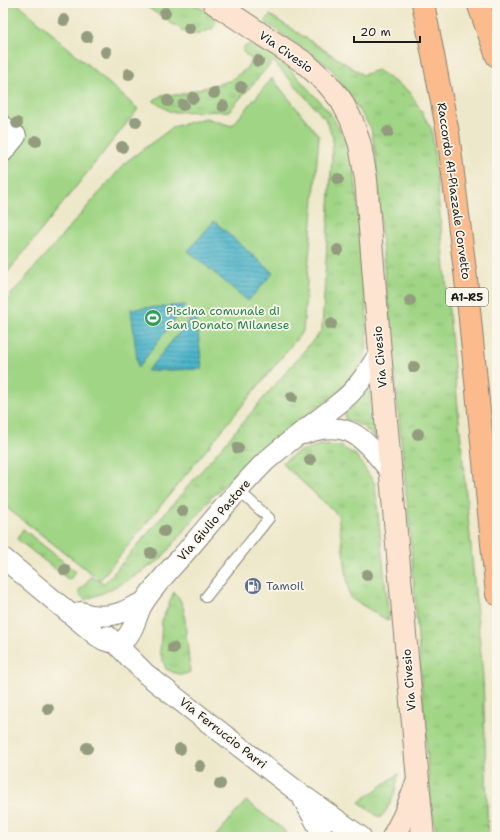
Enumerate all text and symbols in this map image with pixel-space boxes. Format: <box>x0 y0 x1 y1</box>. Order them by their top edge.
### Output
scale bar <box>354 18 420 44</box>
text: 20 m <box>360 24 391 40</box>
street label: Via Civesio <box>256 28 316 76</box>
street label: Raccordo A1-Piazzale Corvetto <box>434 101 474 281</box>
road number: A1-R5 <box>446 288 488 306</box>
place label: Piscina comunale di San Donato Milanese <box>166 303 290 333</box>
sports icon: Piscina comunale di San Donato Milanese <box>143 308 163 328</box>
street label: Via Civesio <box>369 325 391 389</box>
street label: Via Giulio Pastore <box>174 475 254 564</box>
fuel station icon: Tamoil <box>243 576 263 596</box>
place label: Tamoil <box>266 578 304 594</box>
street label: Via Civesio <box>398 648 420 712</box>
street label: Via Ferruccio Parri <box>176 694 270 772</box>

